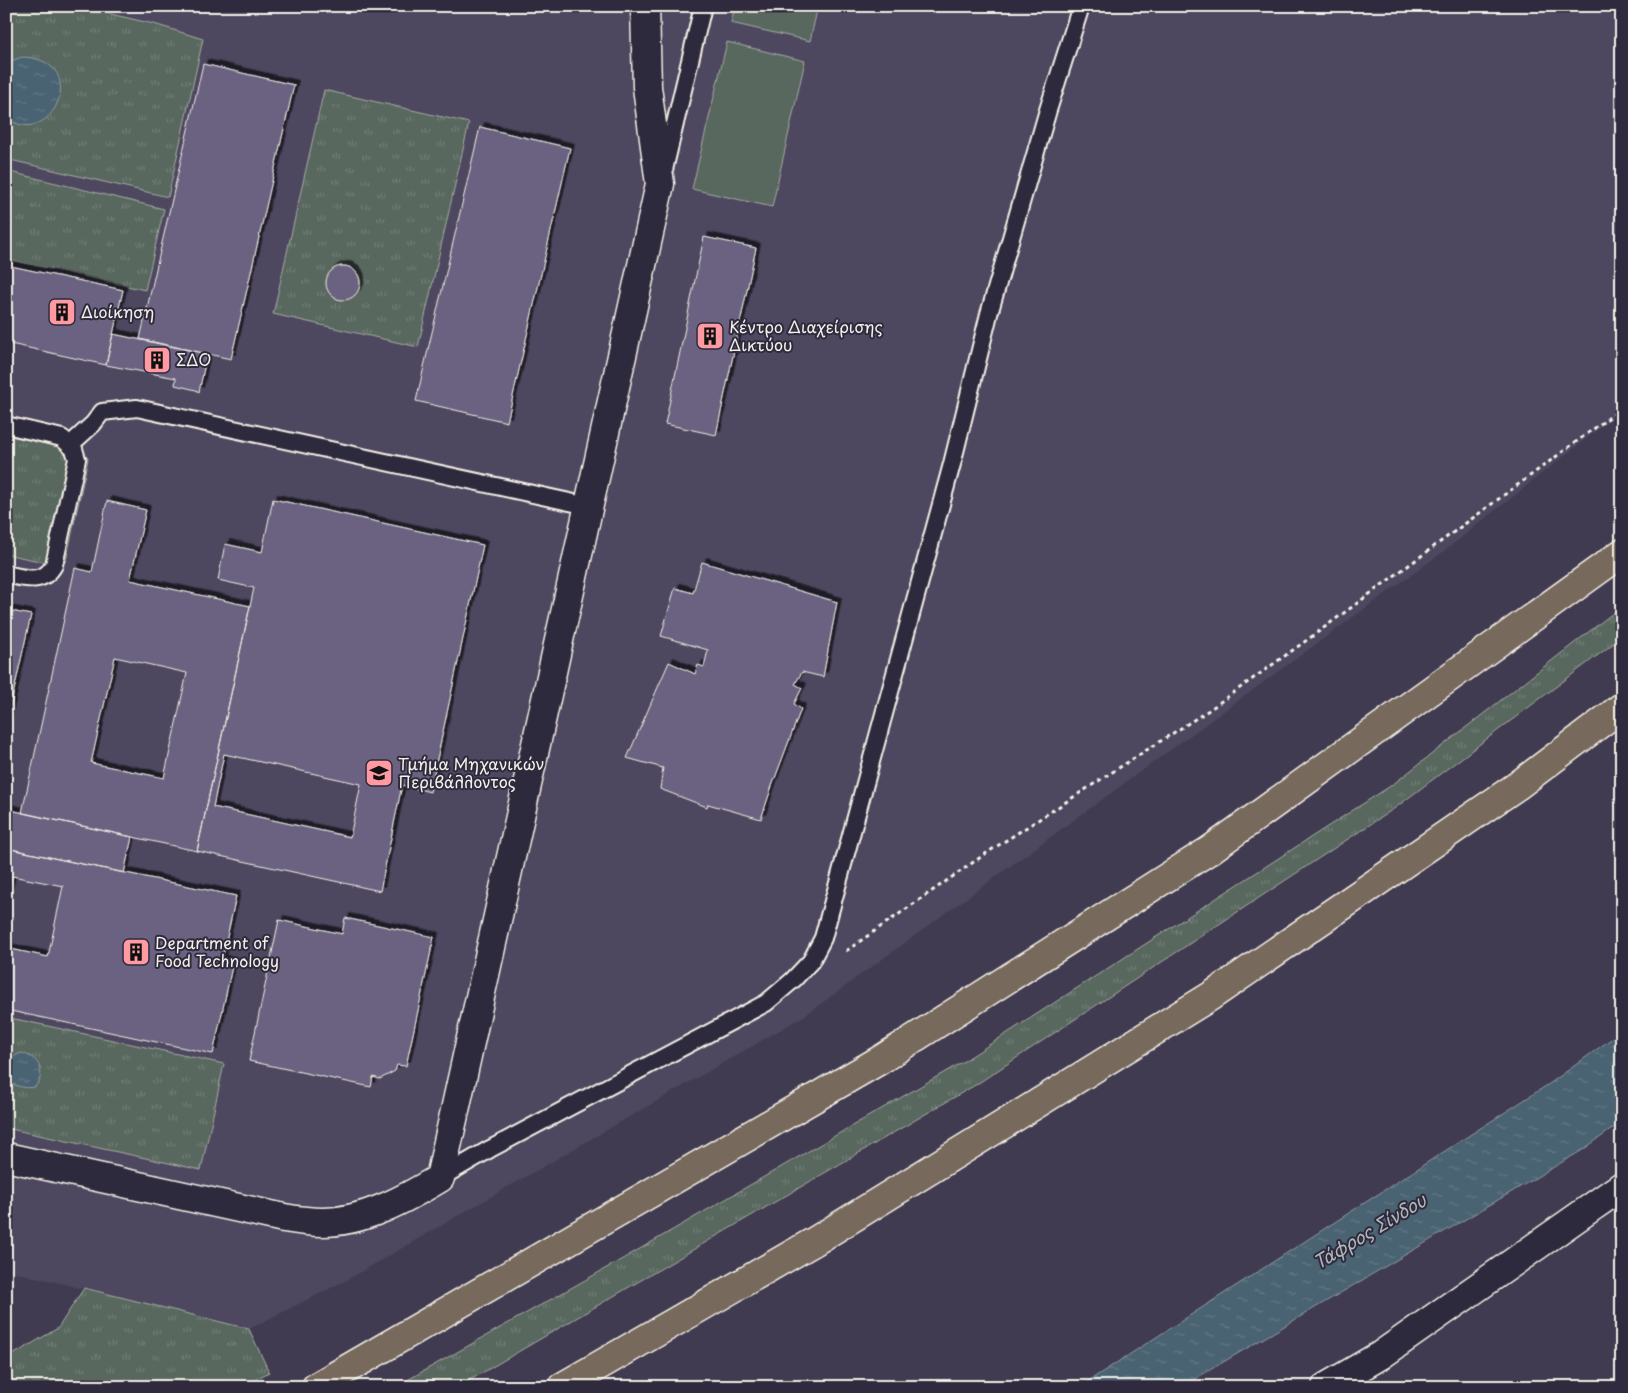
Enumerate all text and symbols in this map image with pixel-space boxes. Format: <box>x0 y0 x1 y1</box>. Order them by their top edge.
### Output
building icon: Διοίκηση <box>47 297 77 327</box>
place label: Διοίκηση <box>81 299 154 323</box>
place label: Κέντρο Διαχείρισης Δικτύου <box>729 314 883 356</box>
building icon: Κέντρο Διαχείρισης Δικτύου <box>695 321 725 351</box>
building icon: ΣΔΟ <box>142 345 172 375</box>
place label: ΣΔΟ <box>176 347 211 371</box>
place label: Τμήμα Μηχανικών Περιβάλλοντος <box>398 751 545 793</box>
school or university icon: Τμήμα Μηχανικών Περιβάλλοντος <box>364 758 394 788</box>
place label: Department of Food Technology <box>155 930 279 972</box>
building icon: Department of Food Technology <box>121 937 151 967</box>
water label: Τάφρος Σίνδου <box>1308 1186 1431 1275</box>

